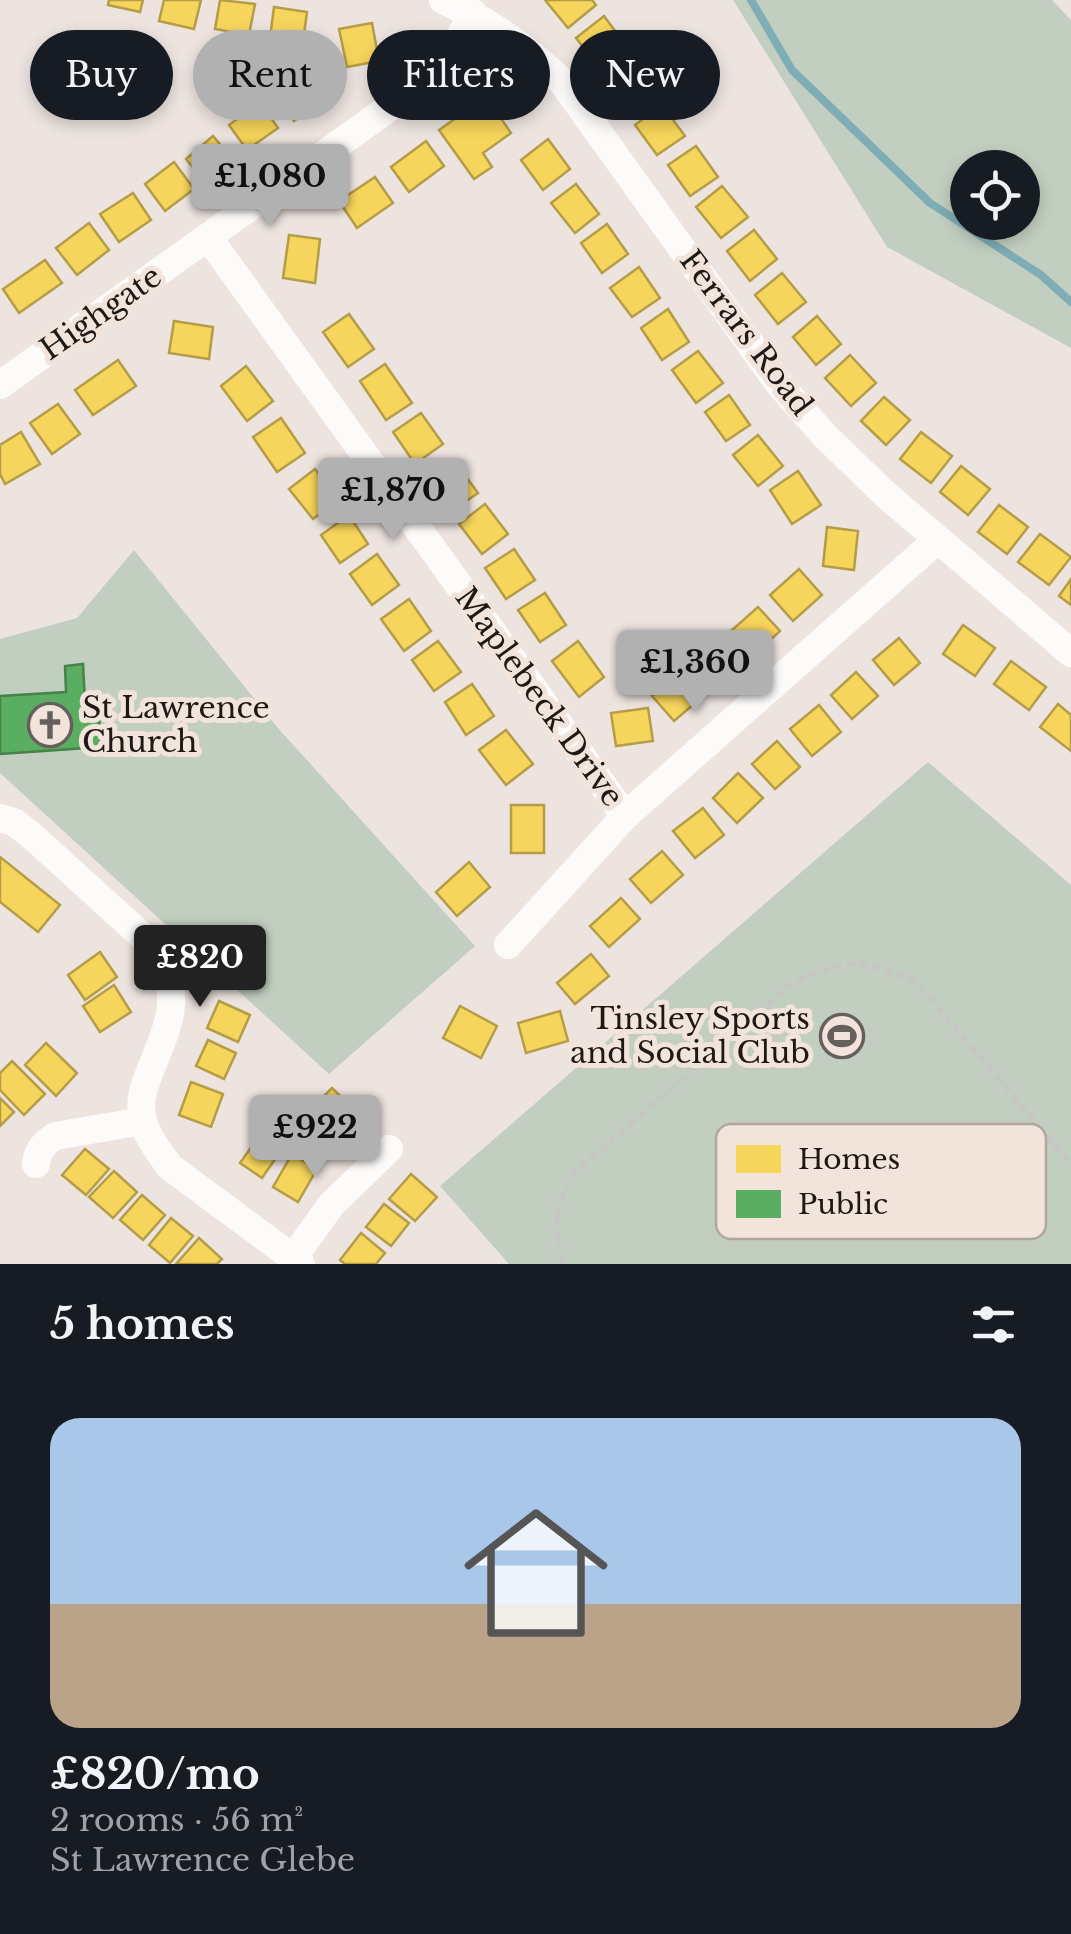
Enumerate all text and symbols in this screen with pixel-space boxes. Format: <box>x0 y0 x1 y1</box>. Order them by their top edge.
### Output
chip: Buy <box>30 30 173 120</box>
chip: Rent <box>193 30 347 120</box>
chip: Filters <box>367 30 550 120</box>
chip: New <box>570 30 720 120</box>
pin: £1,080 <box>189 144 351 229</box>
map controls <box>950 150 1040 240</box>
button: locate <box>950 150 1040 240</box>
text: £1,080 <box>214 156 327 196</box>
street label: Ferrars Road <box>672 243 821 423</box>
street label: Highgate <box>33 257 169 368</box>
pin: £1,870 <box>312 458 474 543</box>
text: £1,870 <box>340 470 446 510</box>
street label: Maplebeck Drive <box>447 580 631 814</box>
pin: £1,360 <box>614 630 776 715</box>
text: £1,360 <box>639 642 751 682</box>
place label: St Lawrence Church <box>82 689 270 760</box>
church icon: St Lawrence Church <box>27 702 73 748</box>
pin: £820 <box>141 925 259 1010</box>
text: £820 <box>156 937 244 977</box>
place label: Tinsley Sports and Social Club <box>570 1000 810 1071</box>
sports icon: Tinsley Sports and Social Club <box>819 1013 865 1059</box>
pin: £922 <box>256 1095 374 1180</box>
text: £922 <box>272 1107 358 1147</box>
legend <box>716 1124 1046 1239</box>
text: Homes <box>798 1142 900 1177</box>
text: Public <box>798 1187 888 1222</box>
icon: filters <box>966 1297 1021 1352</box>
text: 5 homes <box>50 1298 234 1350</box>
icon: home <box>446 1483 626 1663</box>
text: £820/mo <box>50 1748 260 1800</box>
text: 2 rooms · 56 m² <box>50 1800 303 1840</box>
text: St Lawrence Glebe <box>50 1840 355 1880</box>

